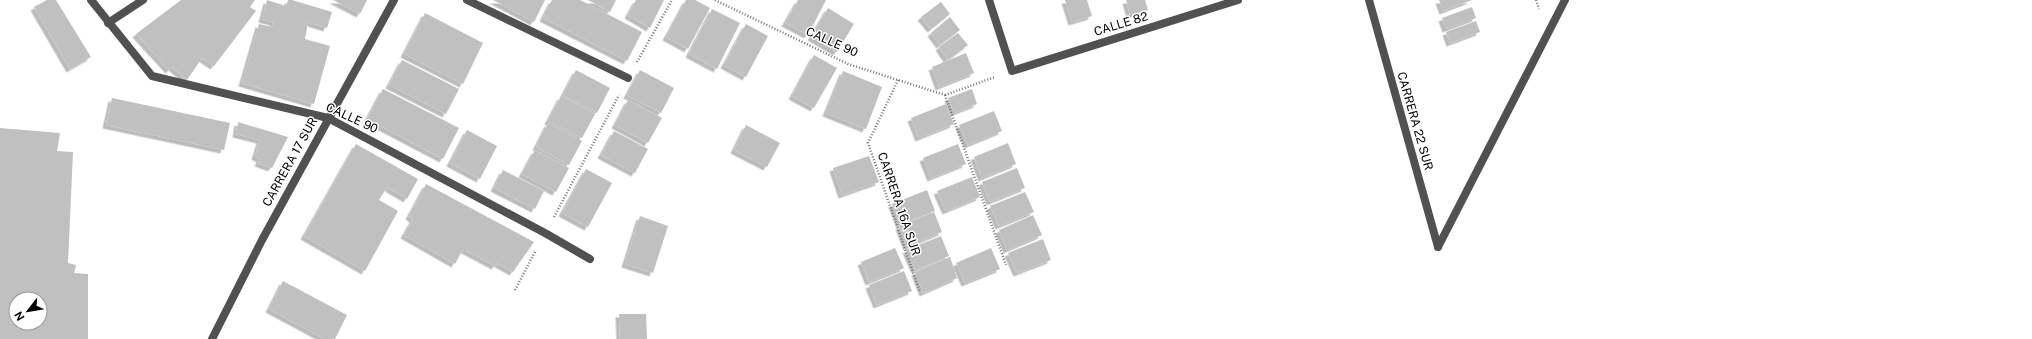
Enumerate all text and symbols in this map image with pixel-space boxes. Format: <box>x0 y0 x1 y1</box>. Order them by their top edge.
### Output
street label: CALLE 82 <box>1092 9 1150 39</box>
street label: CALLE 90 <box>804 24 860 60</box>
street label: CARRERA 22 SUR <box>1394 70 1436 172</box>
street label: CALLE 90 <box>324 100 380 136</box>
street label: CARRERA 17 SUR <box>260 115 320 209</box>
street label: CARRERA 16A SUR <box>875 151 923 257</box>
north arrow <box>8 291 48 331</box>
text: N <box>12 309 27 323</box>

